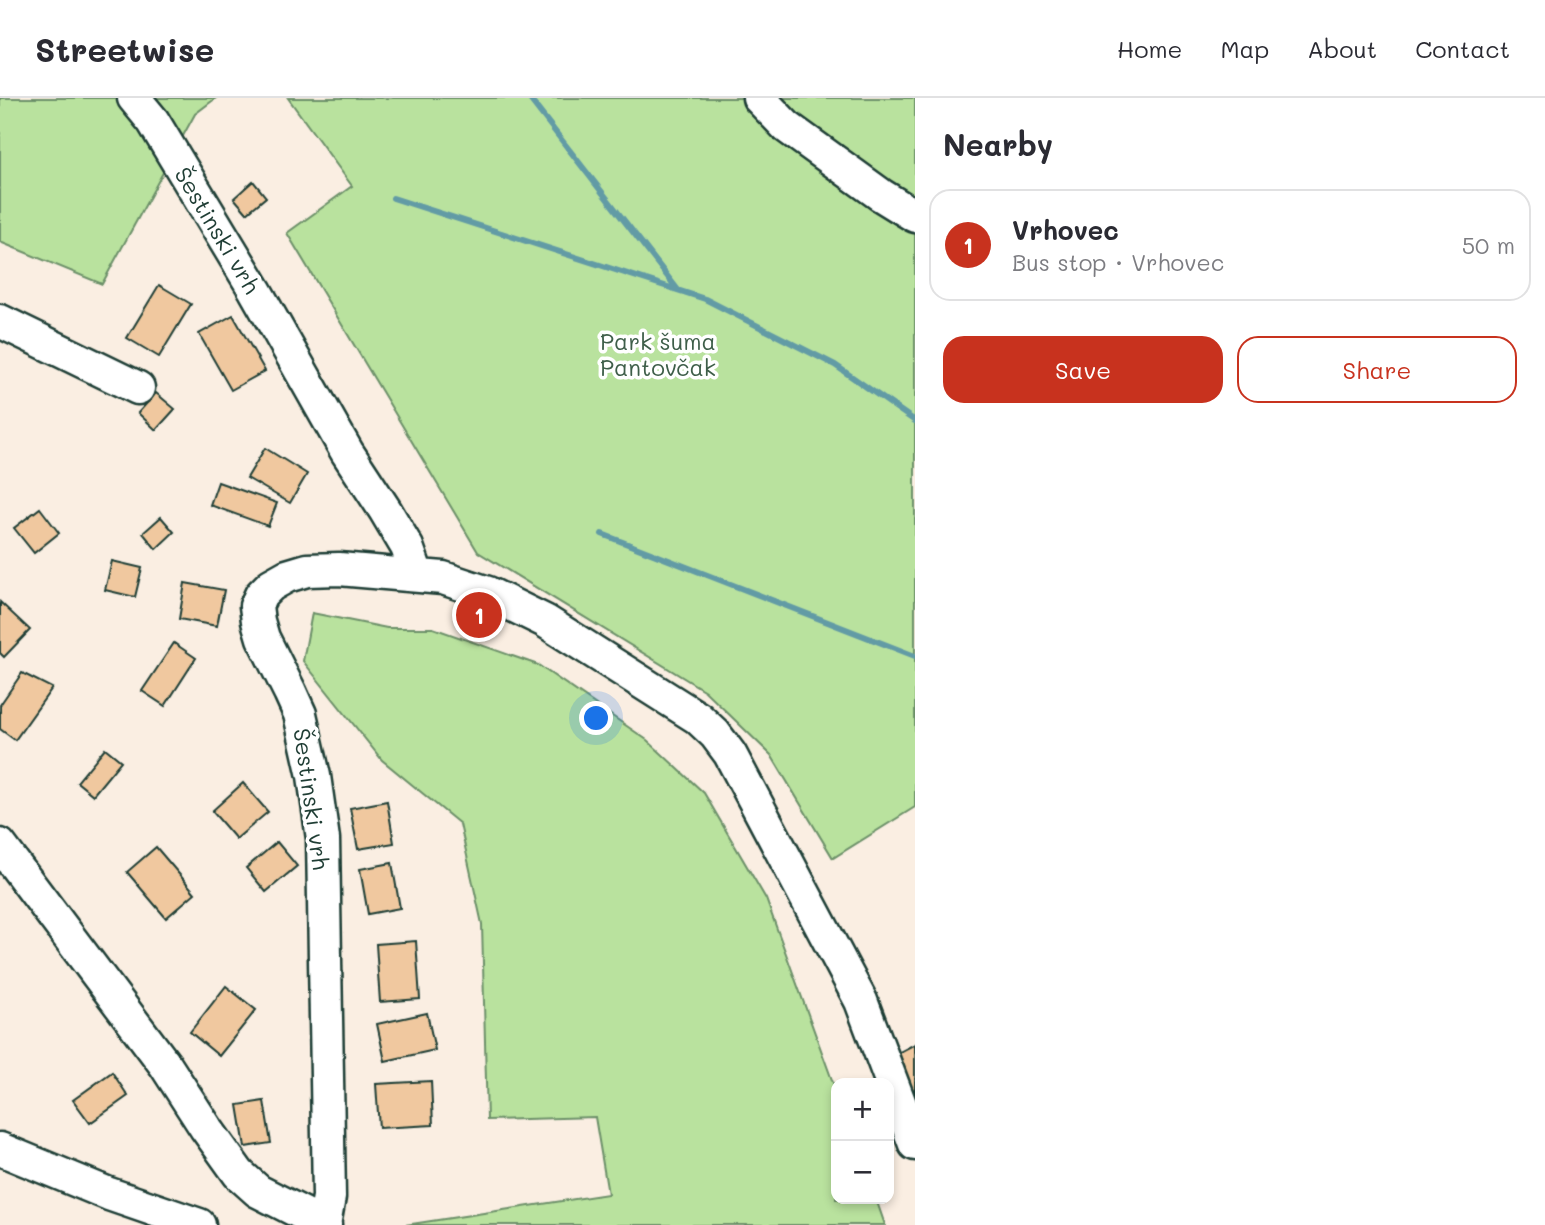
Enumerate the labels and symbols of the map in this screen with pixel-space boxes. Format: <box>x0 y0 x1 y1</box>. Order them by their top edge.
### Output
street label: Šestinski vrh <box>168 161 268 299</box>
park label: Park šuma Pantovčak <box>600 326 716 382</box>
pin: 1 <box>456 589 502 641</box>
your location <box>579 701 613 735</box>
street label: Šestinski vrh <box>287 726 337 872</box>

